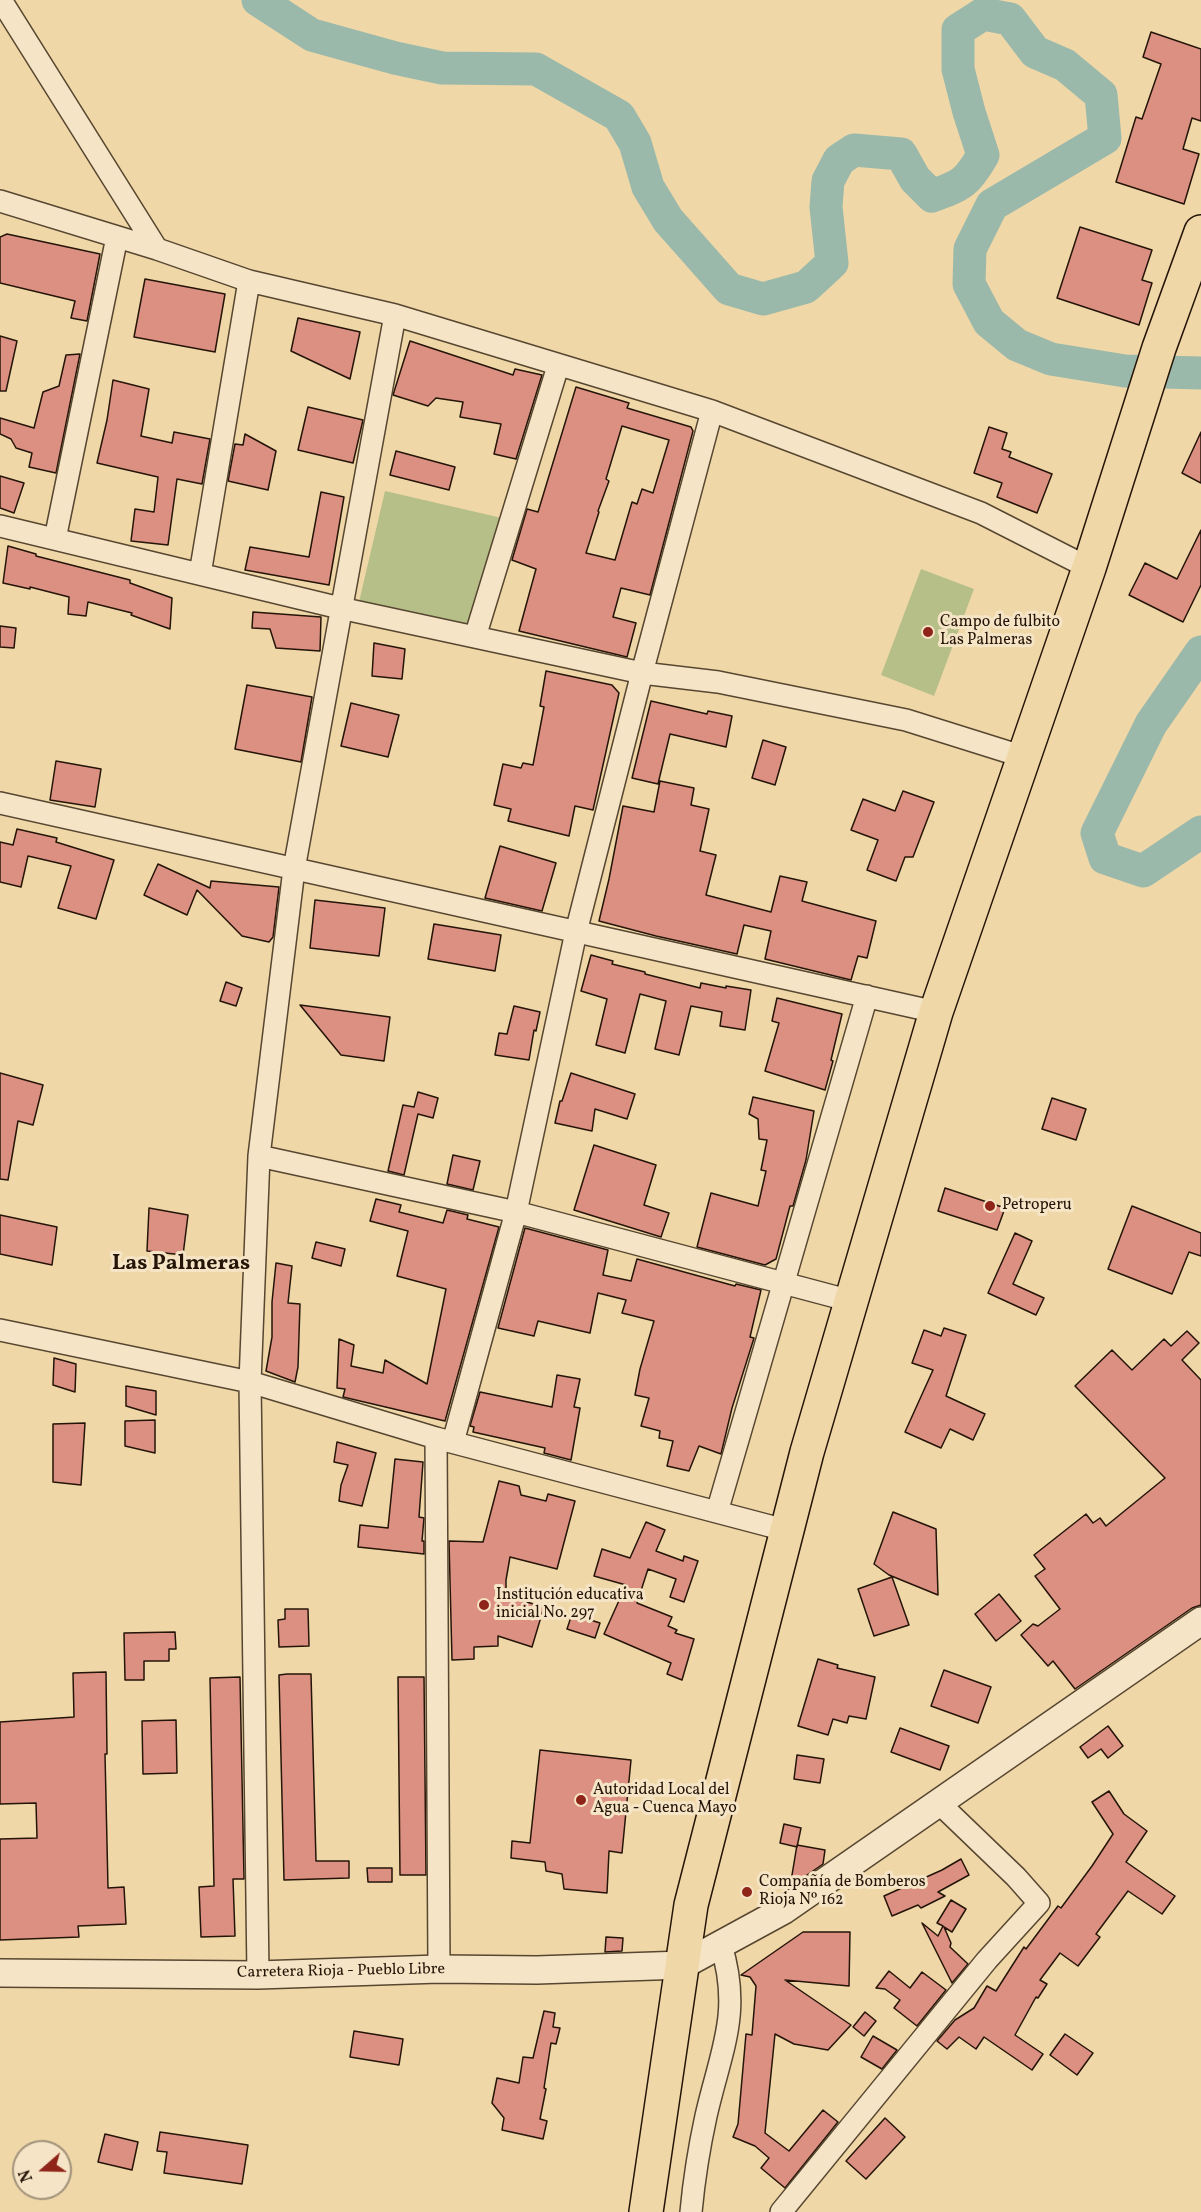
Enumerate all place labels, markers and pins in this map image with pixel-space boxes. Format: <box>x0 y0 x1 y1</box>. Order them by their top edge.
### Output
place label: Campo de fulbito Las Palmeras <box>940 613 1060 651</box>
marker: Campo de fulbito Las Palmeras <box>921 625 935 639</box>
place label: Petroperu <box>1002 1196 1072 1216</box>
marker: Petroperu <box>983 1199 997 1213</box>
place label: Institución educativa inicial No. 297 <box>496 1586 644 1624</box>
marker: Institución educativa inicial No. 297 <box>477 1598 491 1612</box>
place label: Autoridad Local del Agua - Cuenca Mayo <box>593 1781 737 1819</box>
marker: Autoridad Local del Agua - Cuenca Mayo <box>574 1793 588 1807</box>
place label: Compañía de Bomberos Rioja Nº 162 <box>759 1873 926 1911</box>
marker: Compañía de Bomberos Rioja Nº 162 <box>740 1885 754 1899</box>

